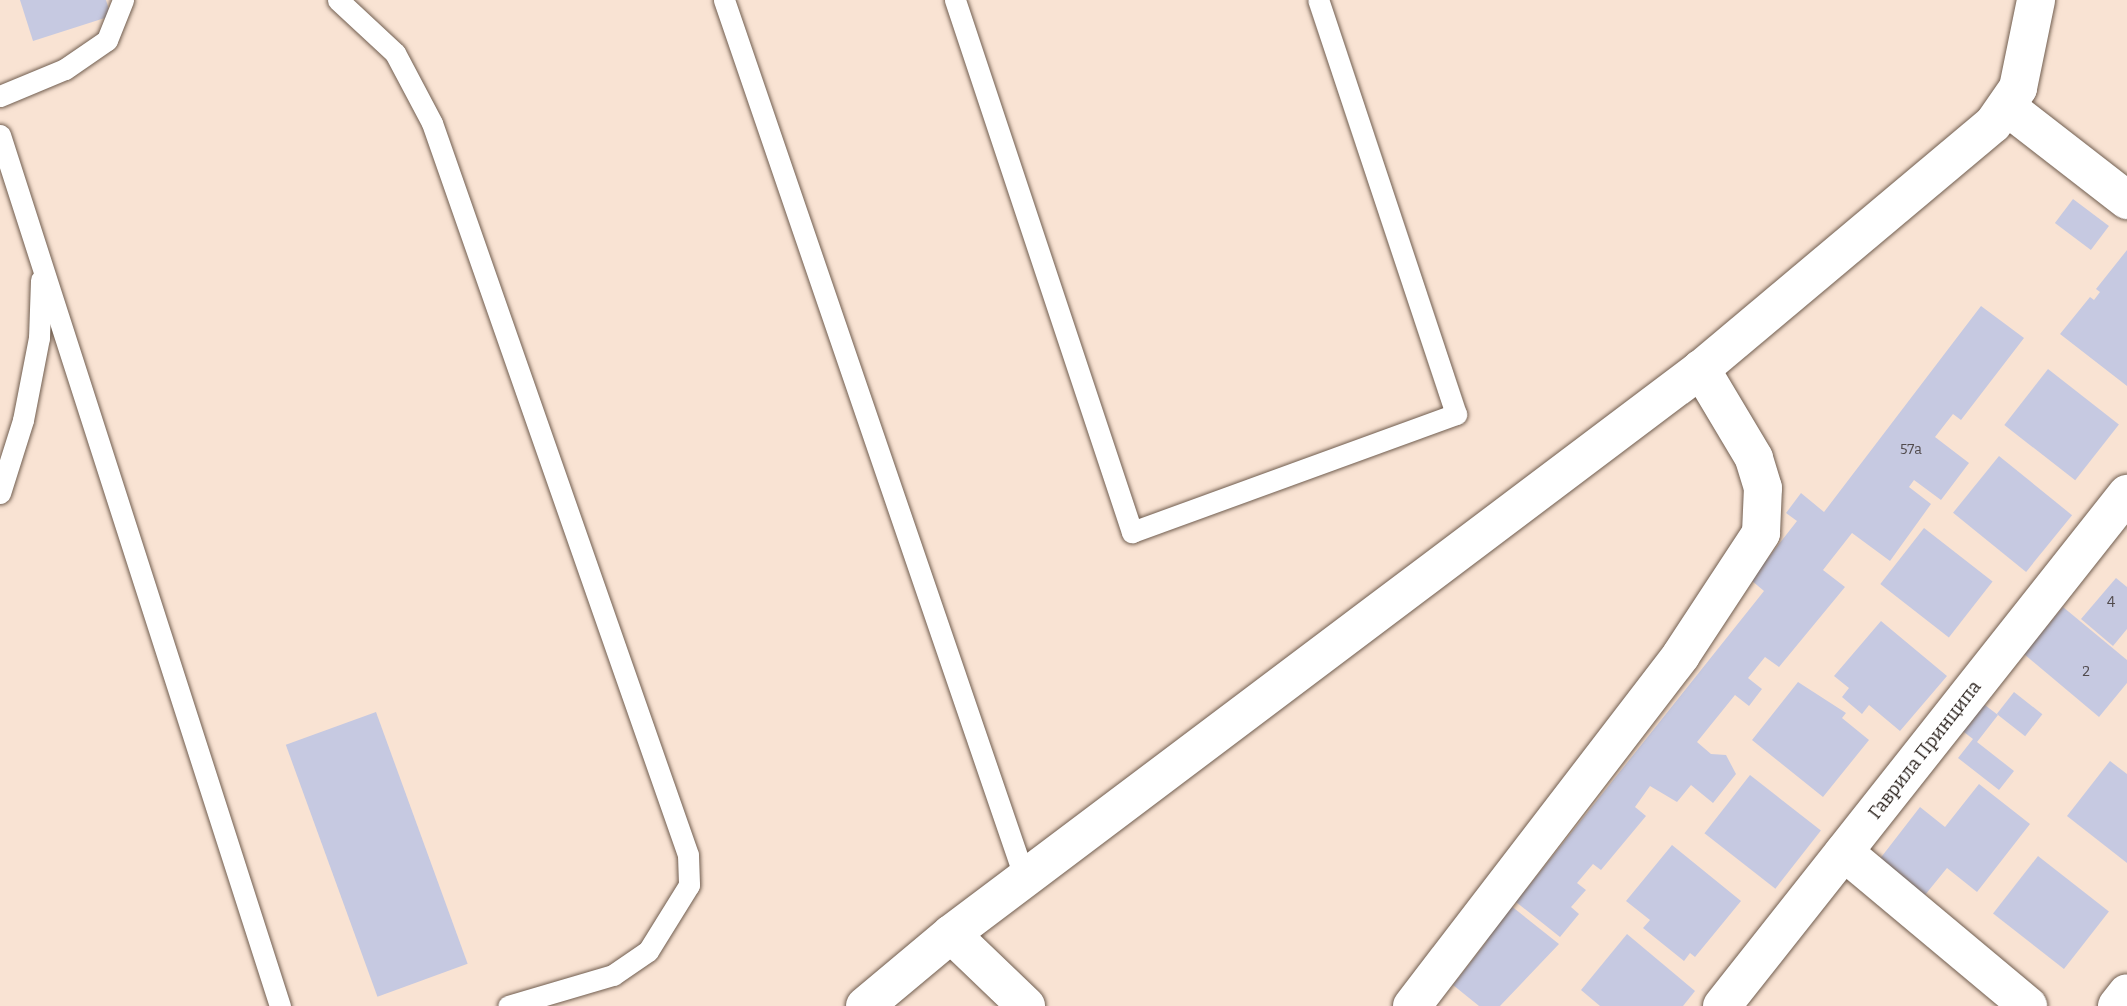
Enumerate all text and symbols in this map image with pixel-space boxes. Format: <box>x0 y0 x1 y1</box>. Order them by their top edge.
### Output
house number: 57a <box>1900 442 1922 458</box>
house number: 4 <box>2107 595 2115 611</box>
house number: 2 <box>2082 664 2090 680</box>
street label: Гаврила Принципа <box>1864 677 1986 823</box>

